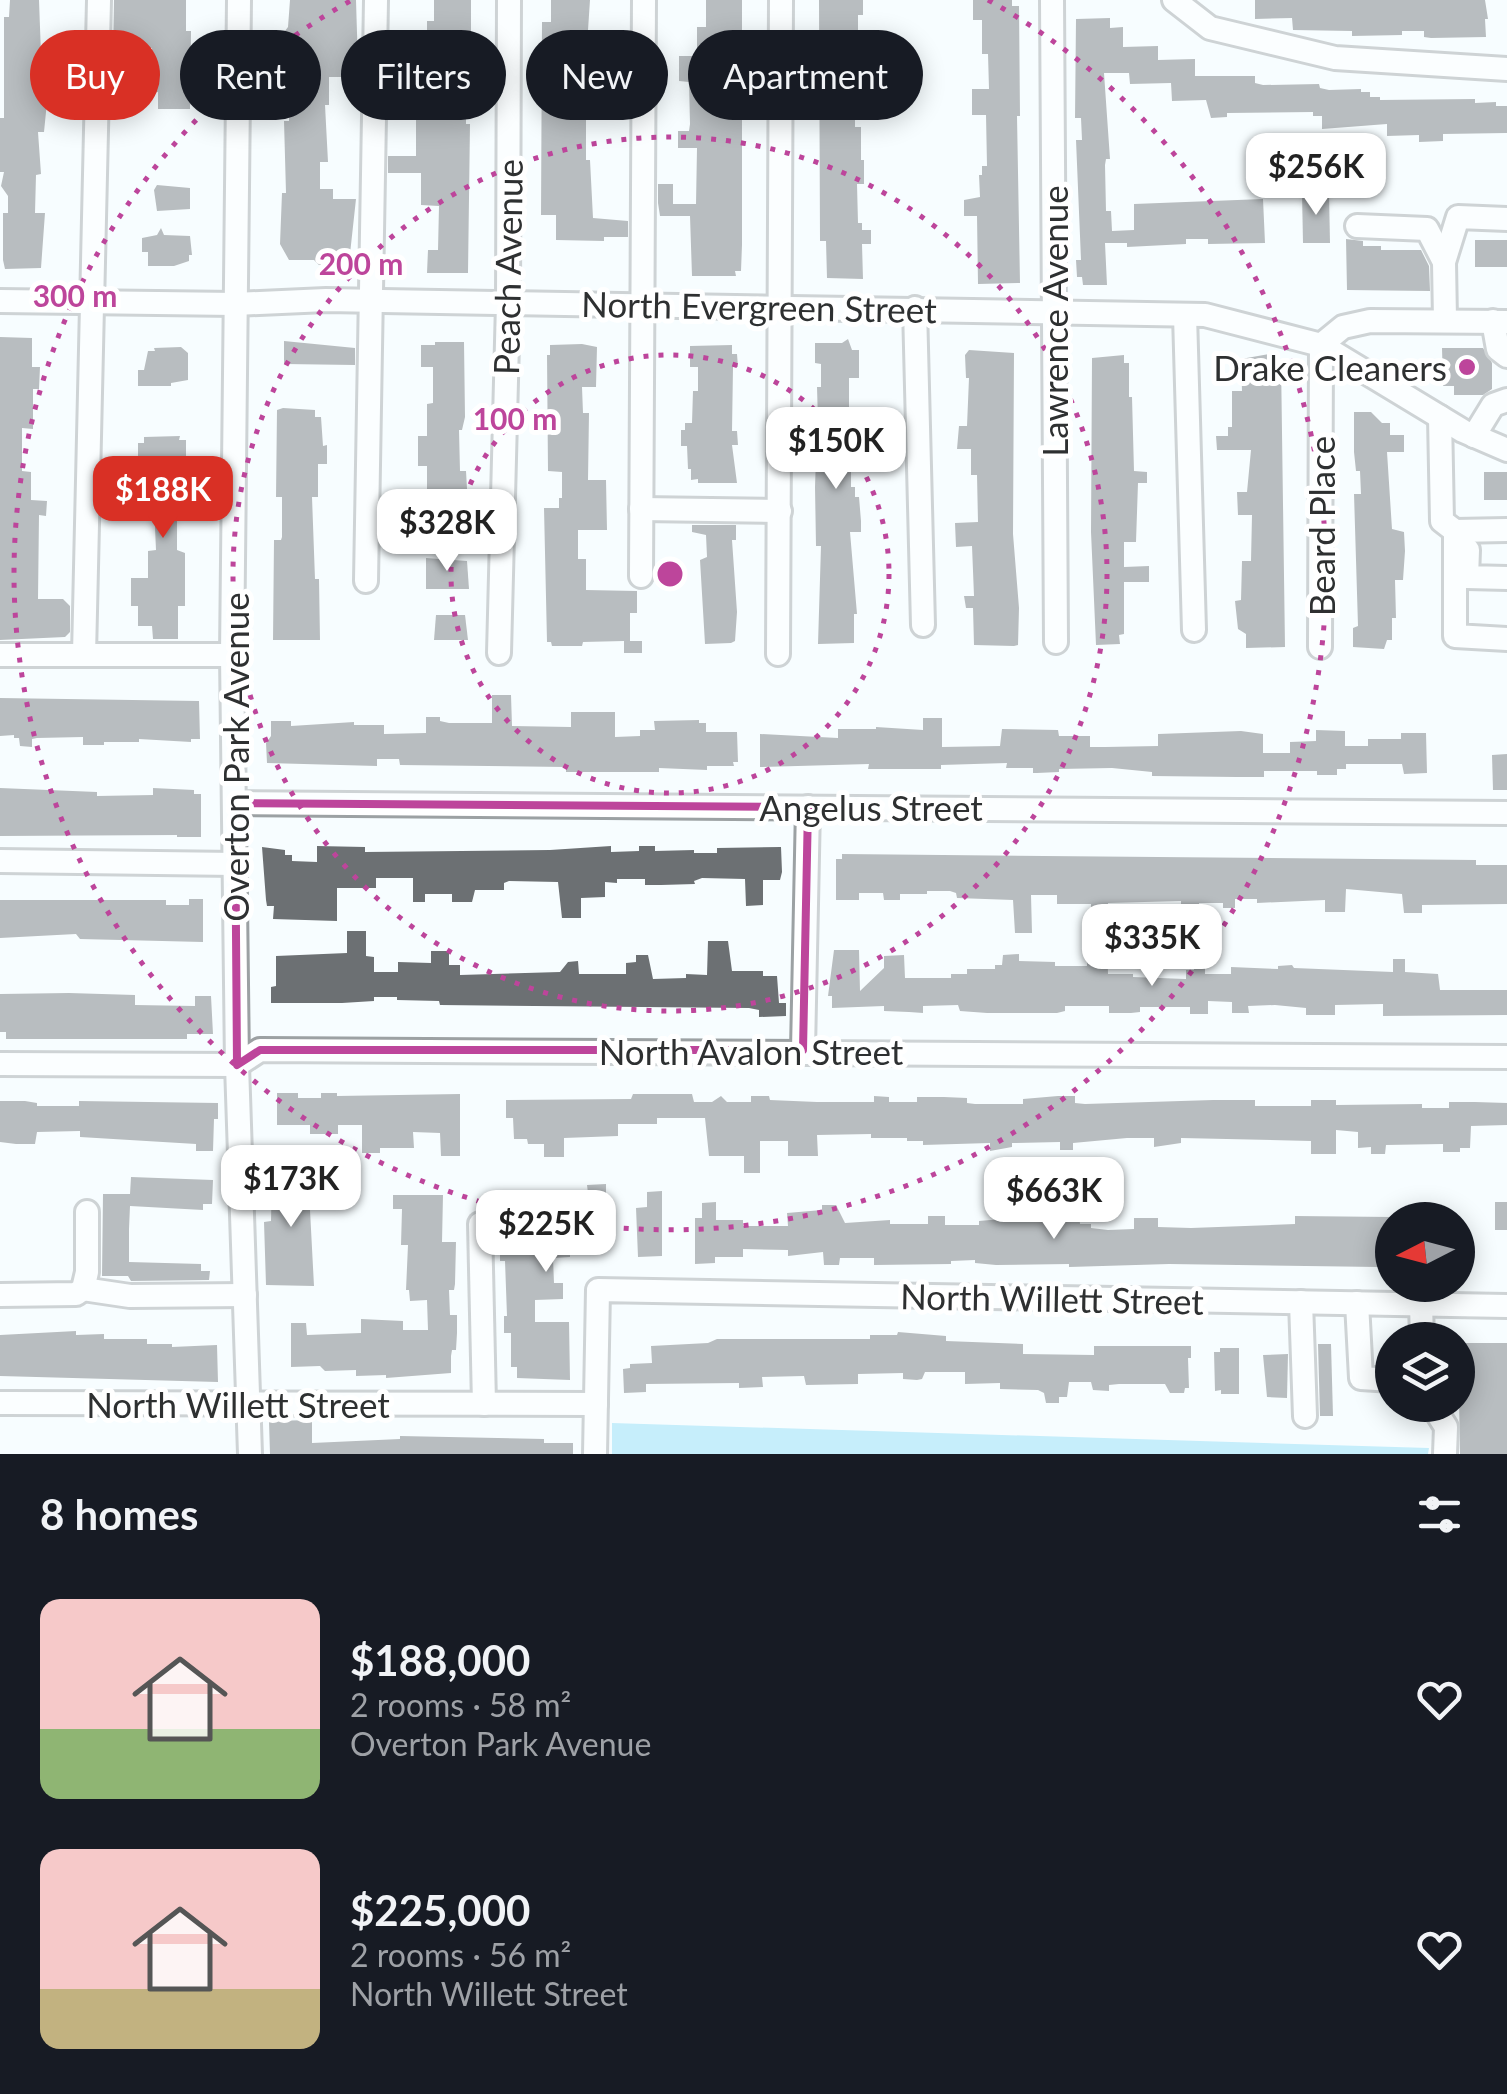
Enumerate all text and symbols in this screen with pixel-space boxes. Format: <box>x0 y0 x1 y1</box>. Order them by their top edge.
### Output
chip: Buy <box>30 30 160 120</box>
chip: Rent <box>180 30 321 120</box>
chip: Filters <box>341 30 506 120</box>
chip: New <box>526 30 668 120</box>
chip: Apartment <box>688 30 923 120</box>
pin: $256K <box>1246 133 1386 218</box>
text: $256K <box>1268 146 1364 185</box>
street label: Peach Avenue <box>484 159 530 375</box>
street label: Lawrence Avenue <box>1033 185 1075 457</box>
text: 200 m <box>319 245 403 281</box>
text: 300 m <box>33 277 117 313</box>
street label: North Evergreen Street <box>581 282 937 330</box>
place label: Drake Cleaners <box>1213 346 1447 388</box>
marker: Drake Cleaners <box>1456 356 1478 378</box>
text: 100 m <box>473 400 557 436</box>
pin: $150K <box>766 407 906 492</box>
text: $150K <box>788 420 884 459</box>
street label: Beard Place <box>1300 436 1342 616</box>
pin: $188K <box>93 456 233 541</box>
text: $188K <box>115 469 211 508</box>
pin: $328K <box>377 489 517 574</box>
text: $328K <box>399 502 495 541</box>
centre of rings <box>652 556 688 592</box>
street label: Overton Park Avenue <box>214 592 256 922</box>
street label: Angelus Street <box>759 786 983 828</box>
pin: $335K <box>1082 904 1222 989</box>
text: $335K <box>1104 917 1200 956</box>
street label: North Avalon Street <box>599 1030 904 1072</box>
pin: $173K <box>221 1145 361 1230</box>
pin: $663K <box>984 1157 1124 1242</box>
text: $173K <box>243 1158 339 1197</box>
text: $663K <box>1006 1170 1102 1209</box>
pin: $225K <box>476 1190 616 1275</box>
north arrow <box>1375 1202 1475 1302</box>
map controls <box>1375 1202 1475 1422</box>
text: $225K <box>498 1203 594 1242</box>
street label: North Willett Street <box>900 1274 1205 1322</box>
button: layers <box>1375 1322 1475 1422</box>
street label: North Willett Street <box>86 1383 390 1425</box>
icon: filters <box>1412 1487 1467 1542</box>
text: 8 homes <box>40 1489 198 1539</box>
text: $188,000 <box>350 1635 530 1685</box>
icon: home <box>120 1639 240 1759</box>
icon: heart <box>1412 1672 1467 1727</box>
text: 2 rooms · 58 m² <box>350 1685 571 1724</box>
text: Overton Park Avenue <box>350 1724 651 1763</box>
text: $225,000 <box>350 1885 530 1935</box>
icon: home <box>120 1889 240 2009</box>
icon: heart <box>1412 1922 1467 1977</box>
text: 2 rooms · 56 m² <box>350 1935 571 1974</box>
text: North Willett Street <box>350 1974 628 2013</box>

